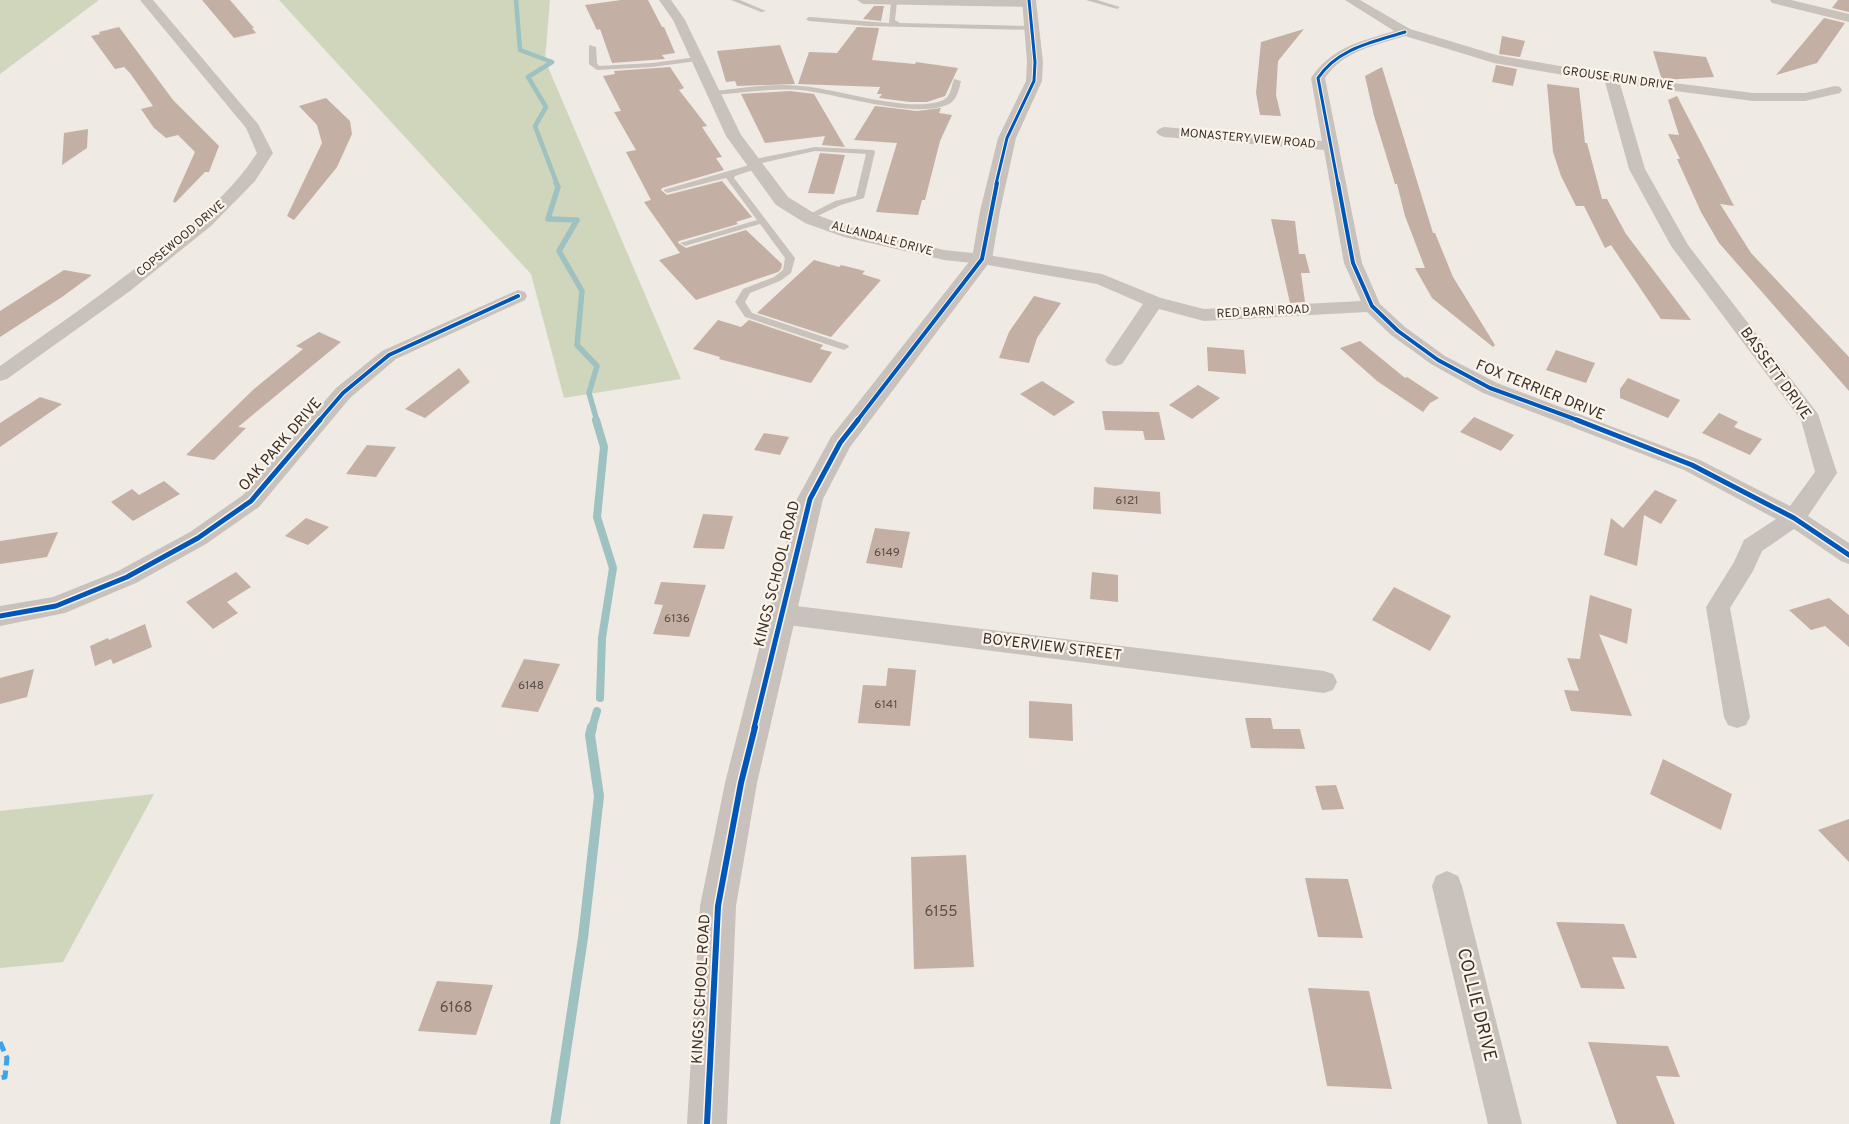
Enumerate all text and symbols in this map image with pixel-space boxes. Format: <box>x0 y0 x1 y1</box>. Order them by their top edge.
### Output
street label: GROUSE RUN DRIVE <box>1561 63 1675 95</box>
street label: MONASTERY VIEW ROAD <box>1180 125 1316 153</box>
street label: COPSEWOOD DRIVE <box>133 197 229 281</box>
street label: ALLANDALE DRIVE <box>829 218 935 260</box>
street label: RED BARN ROAD <box>1216 302 1310 322</box>
street label: BASSETT DRIVE <box>1735 324 1815 424</box>
street label: FOX TERRIER DRIVE <box>1473 356 1607 426</box>
street label: OAK PARK DRIVE <box>235 394 327 496</box>
house number: 6121 <box>1115 493 1139 509</box>
street label: KINGS SCHOOL ROAD <box>751 499 805 649</box>
house number: 6149 <box>874 545 900 561</box>
house number: 6136 <box>664 611 690 627</box>
street label: BOYERVIEW STREET <box>981 630 1123 666</box>
house number: 6148 <box>518 678 544 694</box>
house number: 6141 <box>874 697 898 713</box>
house number: 6155 <box>924 903 958 922</box>
street label: KINGS SCHOOL ROAD <box>689 914 715 1064</box>
street label: COLLIE DRIVE <box>1451 946 1501 1064</box>
house number: 6168 <box>440 999 472 1018</box>

